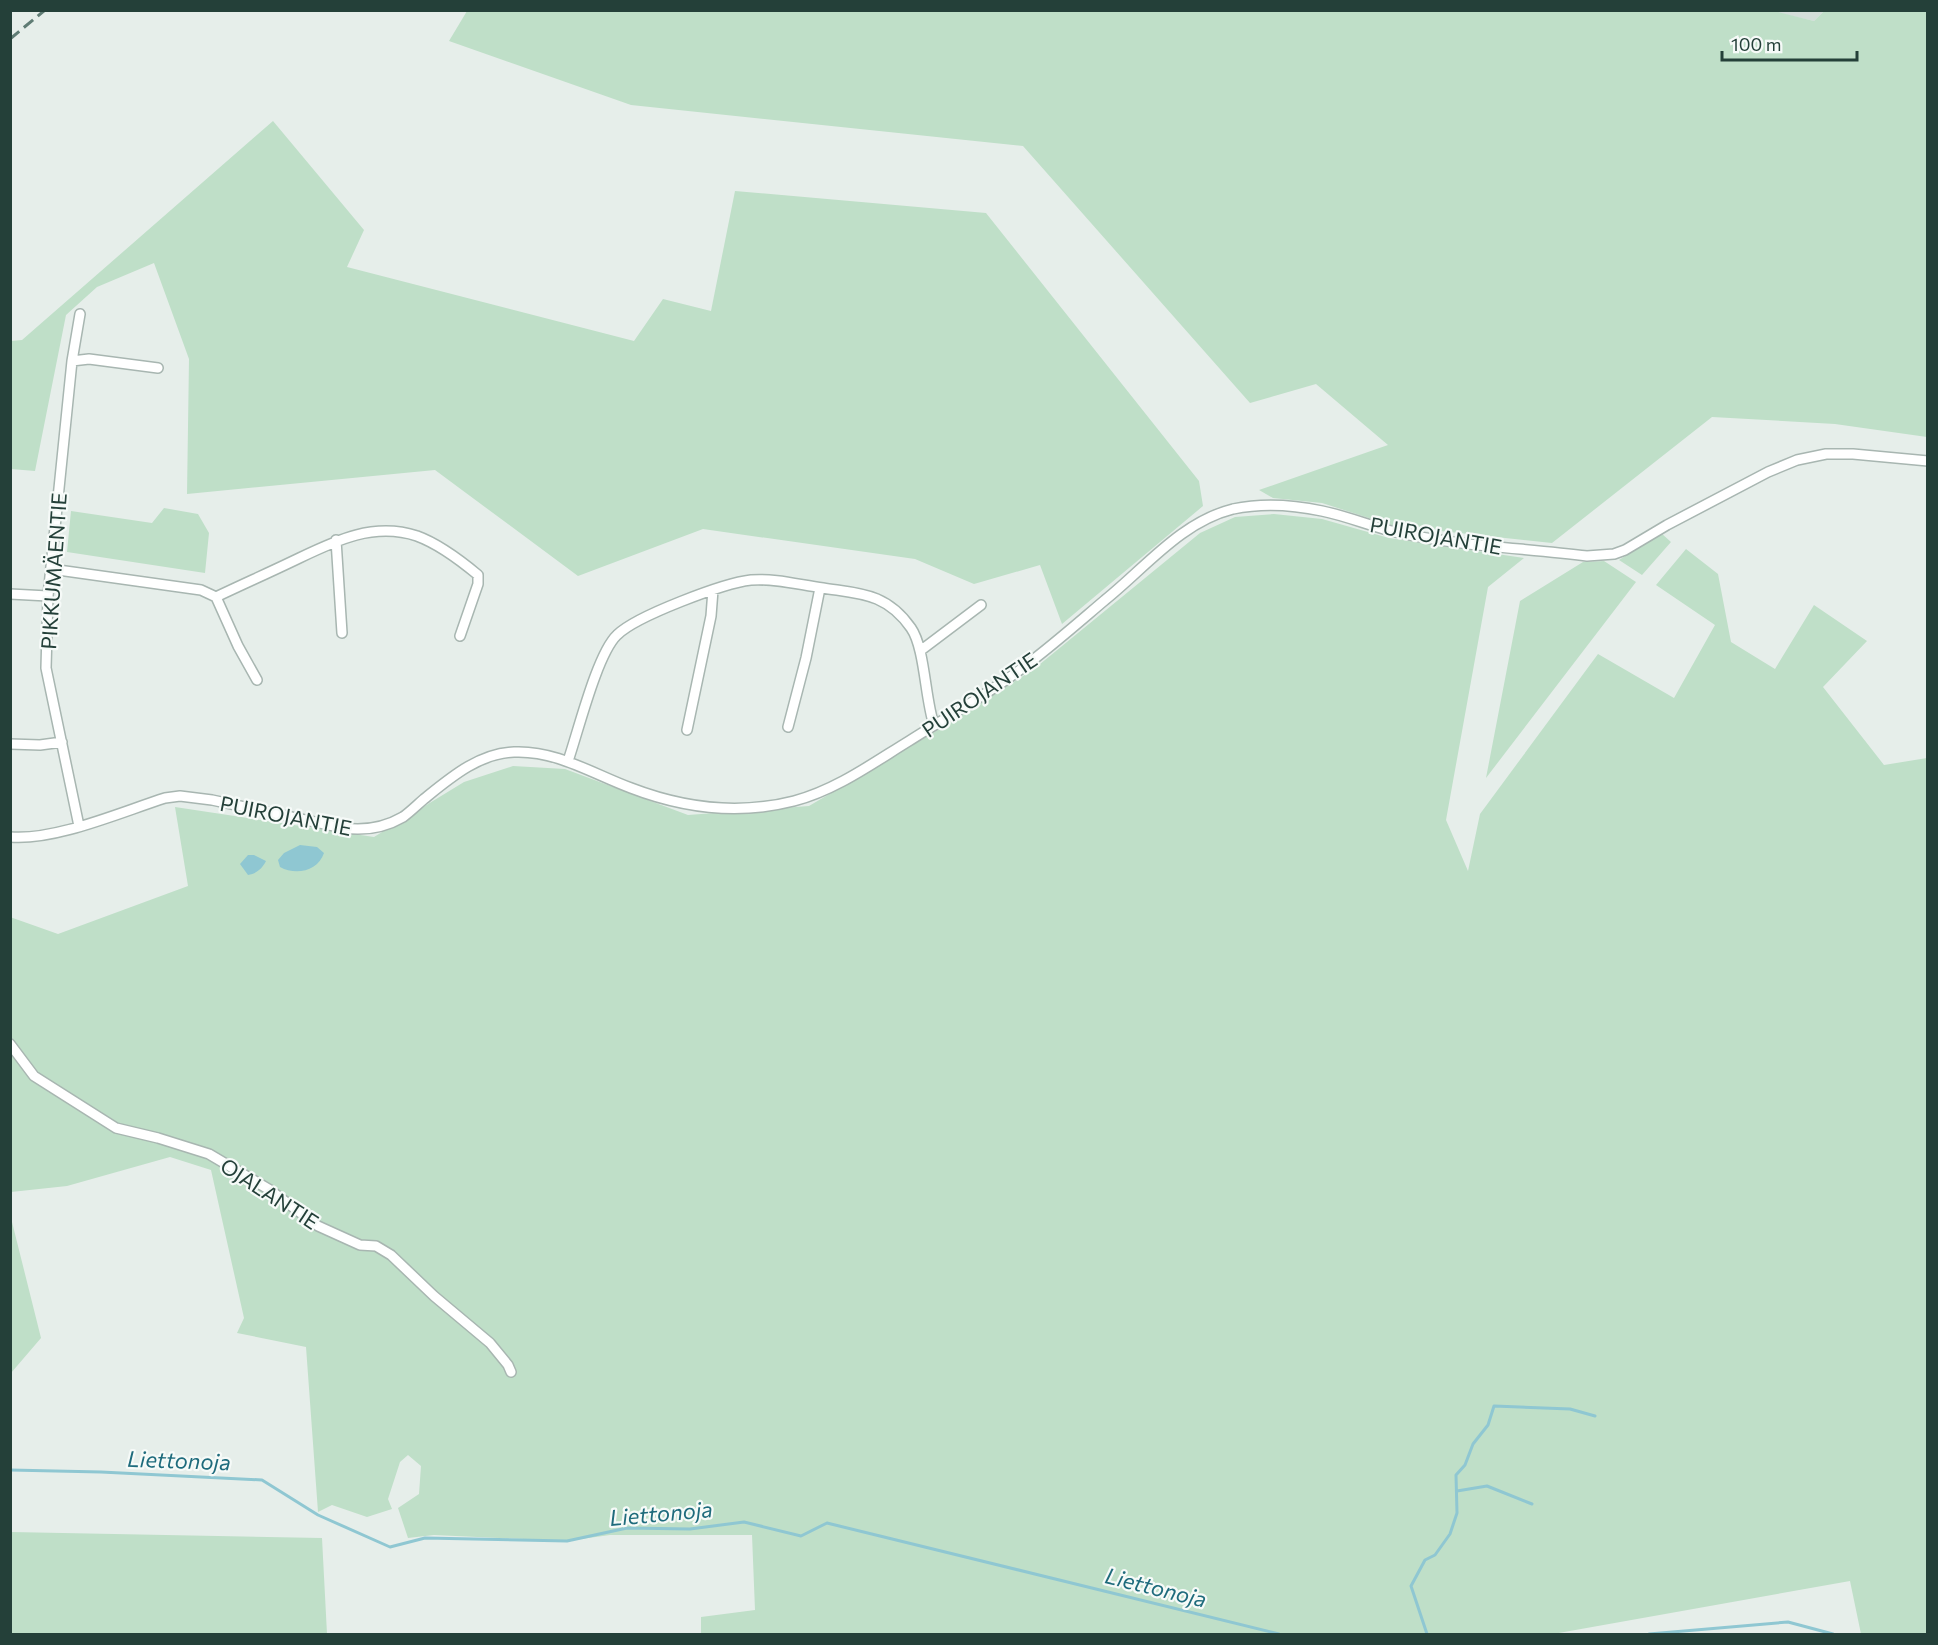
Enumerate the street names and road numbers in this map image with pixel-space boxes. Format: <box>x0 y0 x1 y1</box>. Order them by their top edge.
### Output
street label: PIKKUMÄENTIE <box>35 492 71 650</box>
street label: PUIROJANTIE <box>1368 511 1504 559</box>
street label: PUIROJANTIE <box>917 646 1041 742</box>
street label: PUIROJANTIE <box>218 790 354 840</box>
street label: OJALANTIE <box>216 1152 324 1234</box>

